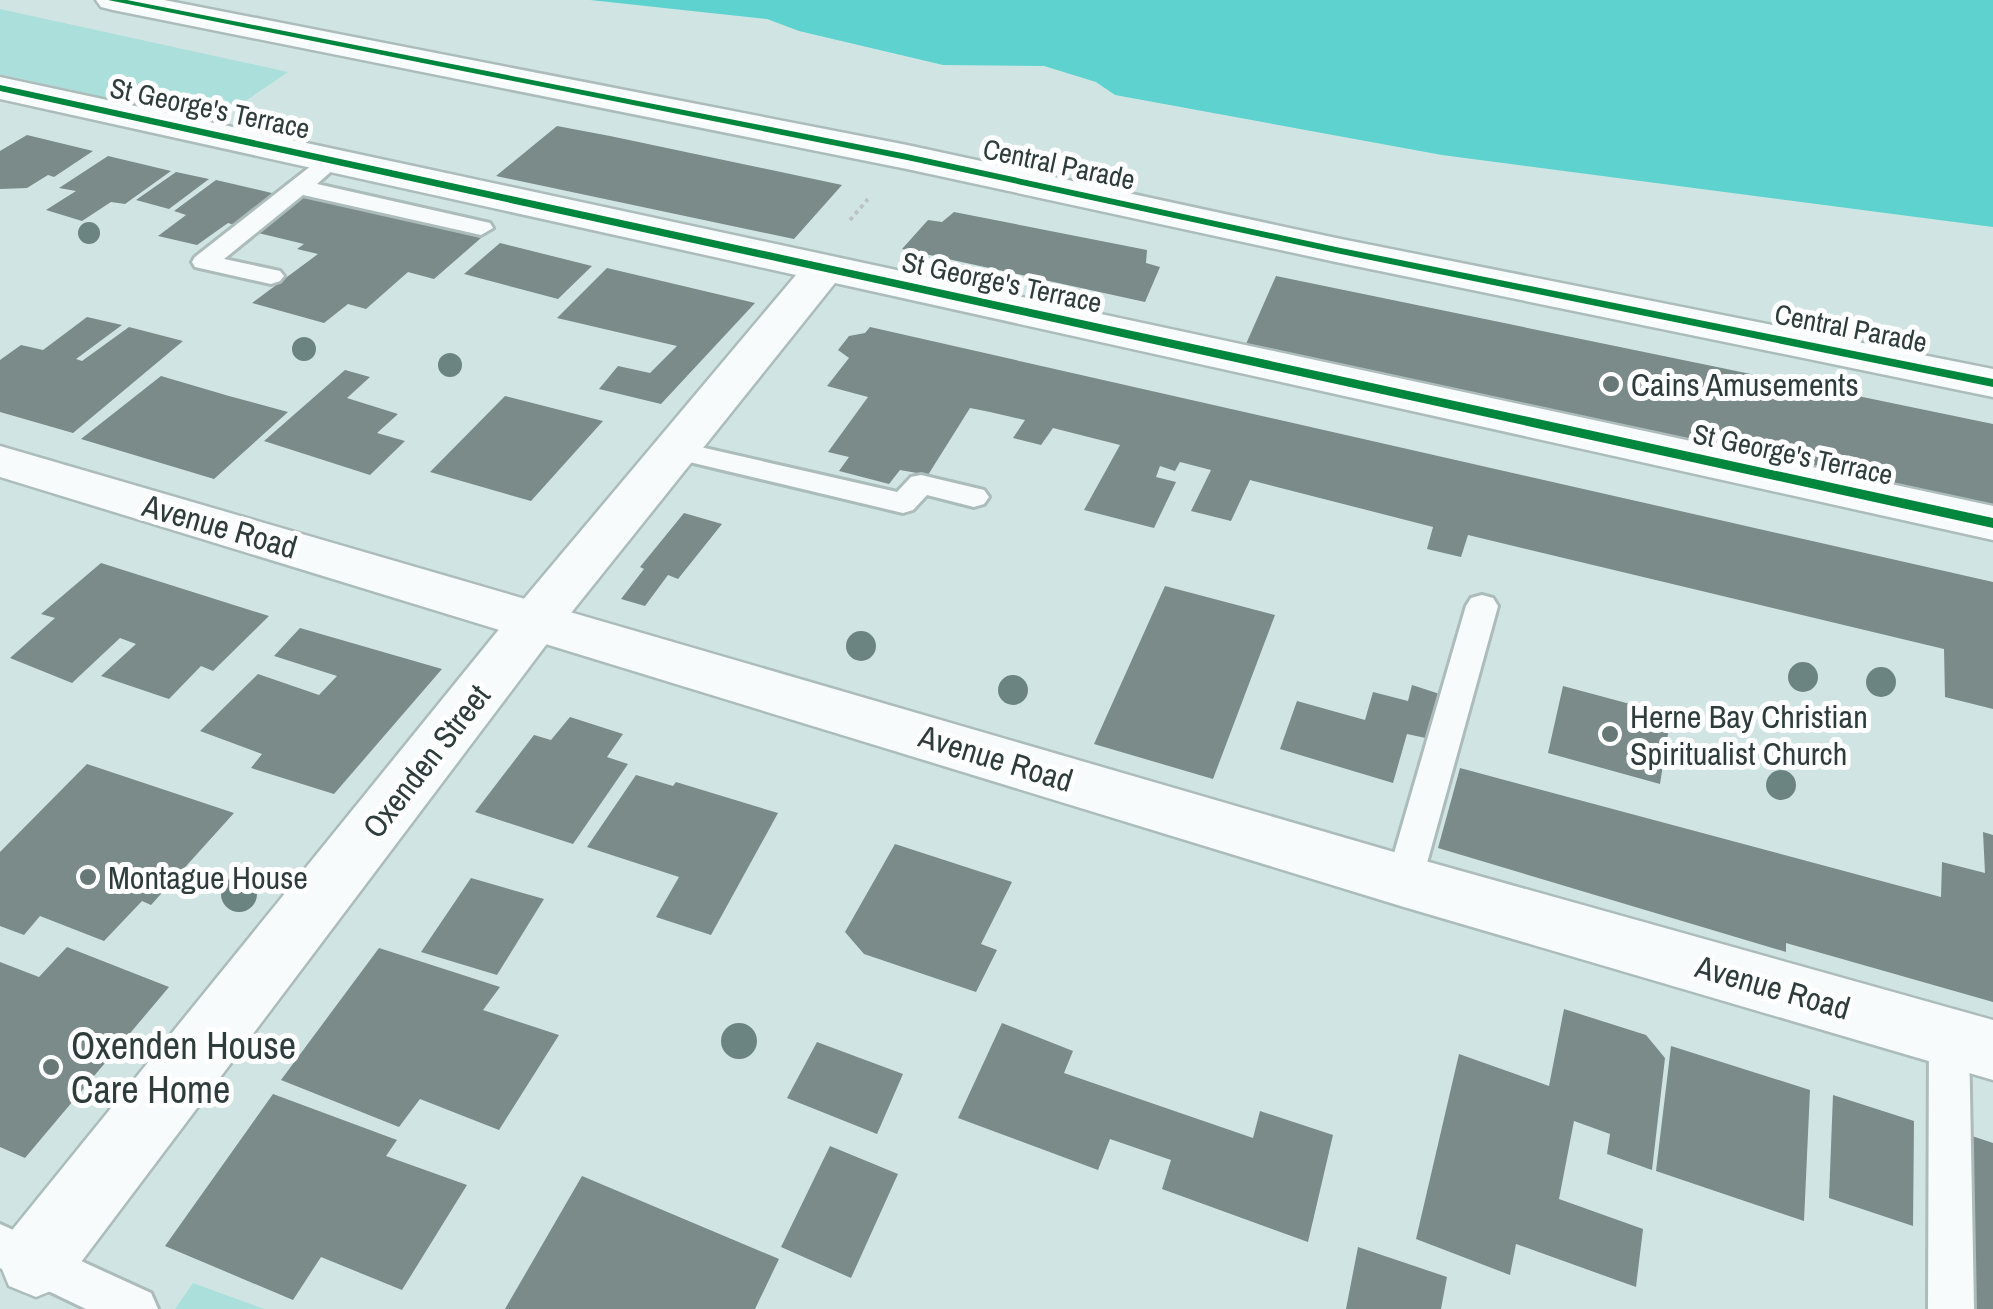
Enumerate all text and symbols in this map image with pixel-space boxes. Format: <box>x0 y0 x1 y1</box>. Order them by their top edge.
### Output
street label: St George's Terrace <box>107 68 313 148</box>
street label: Central Parade <box>980 129 1138 199</box>
street label: St George's Terrace <box>899 242 1105 322</box>
street label: Central Parade <box>1772 295 1930 361</box>
place label: Cains Amusements <box>1631 363 1859 406</box>
marker: Cains Amusements <box>1600 373 1622 395</box>
street label: St George's Terrace <box>1690 414 1896 494</box>
street label: Avenue Road <box>137 483 302 569</box>
street label: Oxenden Street <box>352 675 500 847</box>
place label: Herne Bay Christian Spiritualist Church <box>1630 695 1868 775</box>
street label: Avenue Road <box>913 714 1078 802</box>
marker: Herne Bay Christian Spiritualist Church <box>1599 723 1621 745</box>
place label: Montague House <box>108 856 308 899</box>
marker: Montague House <box>77 866 99 888</box>
street label: Avenue Road <box>1690 944 1855 1030</box>
place label: Oxenden House Care Home <box>71 1020 296 1115</box>
marker: Oxenden House Care Home <box>40 1056 62 1078</box>

